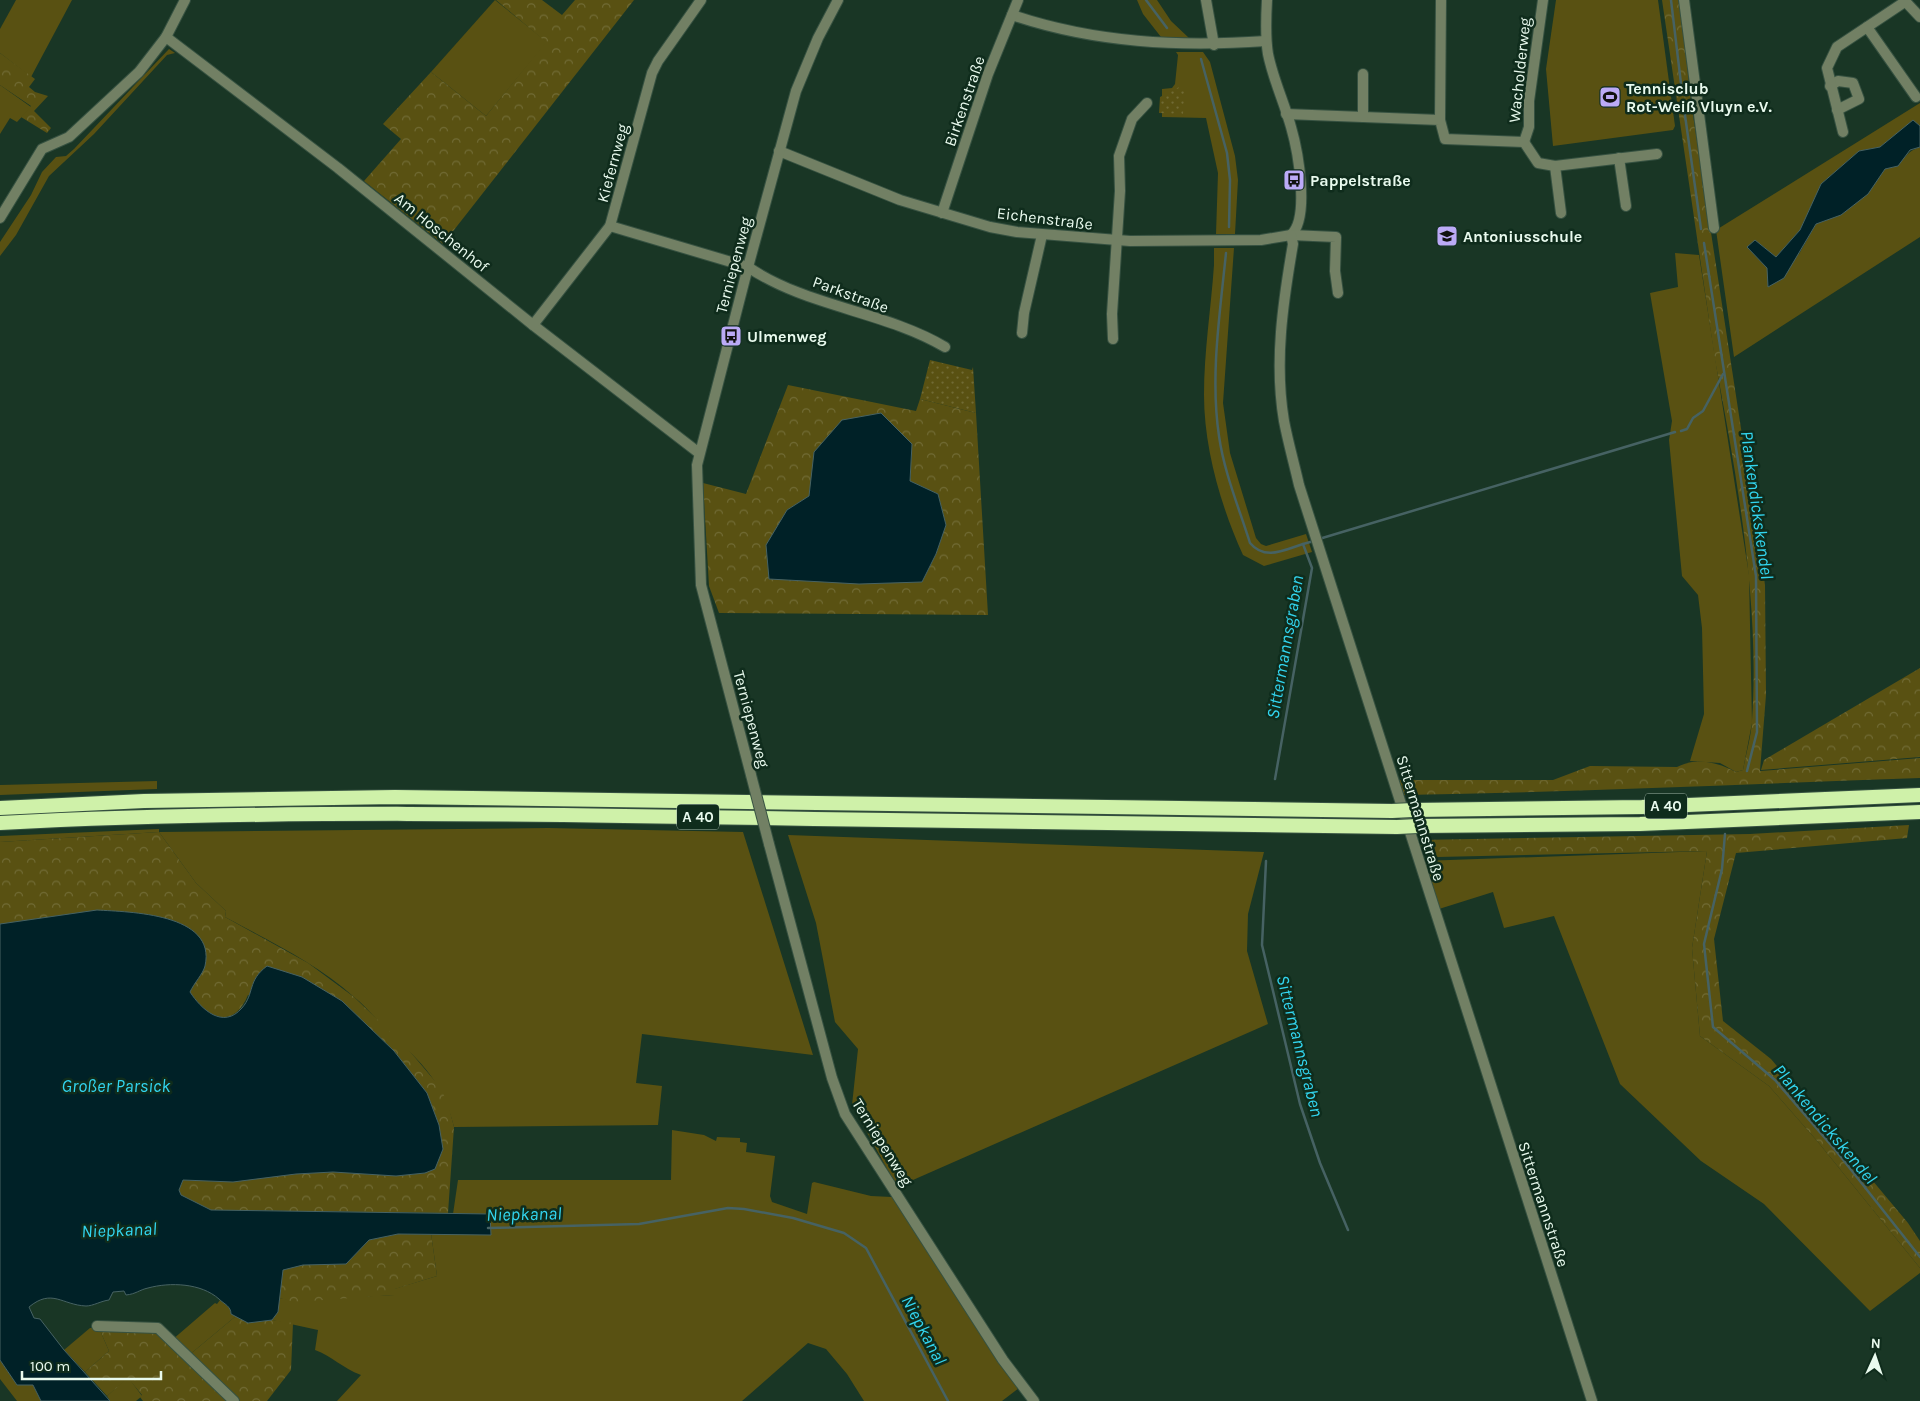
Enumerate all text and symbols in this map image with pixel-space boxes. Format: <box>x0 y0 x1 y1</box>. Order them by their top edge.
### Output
street label: Wacholderweg <box>1505 16 1534 124</box>
street label: Birkenstraße <box>940 53 989 149</box>
place label: Tennisclub Rot-Weiß Vluyn e.V. <box>1626 79 1772 116</box>
sports icon: Tennisclub Rot-Weiß Vluyn e.V. <box>1598 85 1622 109</box>
street label: Kiefernweg <box>593 122 632 205</box>
bus stop icon: Pappelstraße <box>1282 168 1306 192</box>
place label: Pappelstraße <box>1310 171 1411 190</box>
street label: Am Hoschenhof <box>391 189 493 276</box>
street label: Eichenstraße <box>996 203 1094 234</box>
street label: Terniepenweg <box>711 215 756 316</box>
school or university icon: Antoniusschule <box>1435 224 1459 248</box>
place label: Antoniusschule <box>1463 227 1582 246</box>
street label: Parkstraße <box>810 272 891 317</box>
bus stop icon: Ulmenweg <box>719 324 743 348</box>
place label: Ulmenweg <box>747 327 826 346</box>
water label: Plankendickskendel <box>1736 429 1778 581</box>
water label: Sittermannsgraben <box>1262 573 1308 721</box>
street label: Terniepenweg <box>729 669 774 770</box>
street label: Sittermannstraße <box>1392 753 1449 883</box>
road number: A 40 <box>1645 794 1687 818</box>
road number: A 40 <box>677 804 719 830</box>
water label: Sittermannsgraben <box>1272 973 1328 1119</box>
water label: Plankendickskendel <box>1768 1060 1882 1189</box>
water label: Großer Parsick <box>62 1075 171 1097</box>
street label: Terniepenweg <box>848 1095 917 1189</box>
street label: Sittermannstraße <box>1514 1139 1573 1269</box>
water label: Niepkanal <box>486 1202 562 1226</box>
water label: Niepkanal <box>81 1218 158 1242</box>
water label: Niepkanal <box>897 1292 952 1369</box>
north arrow <box>1850 1331 1900 1381</box>
text: N <box>1870 1335 1881 1352</box>
scale bar <box>22 1348 161 1380</box>
text: 100 m <box>30 1357 70 1375</box>

